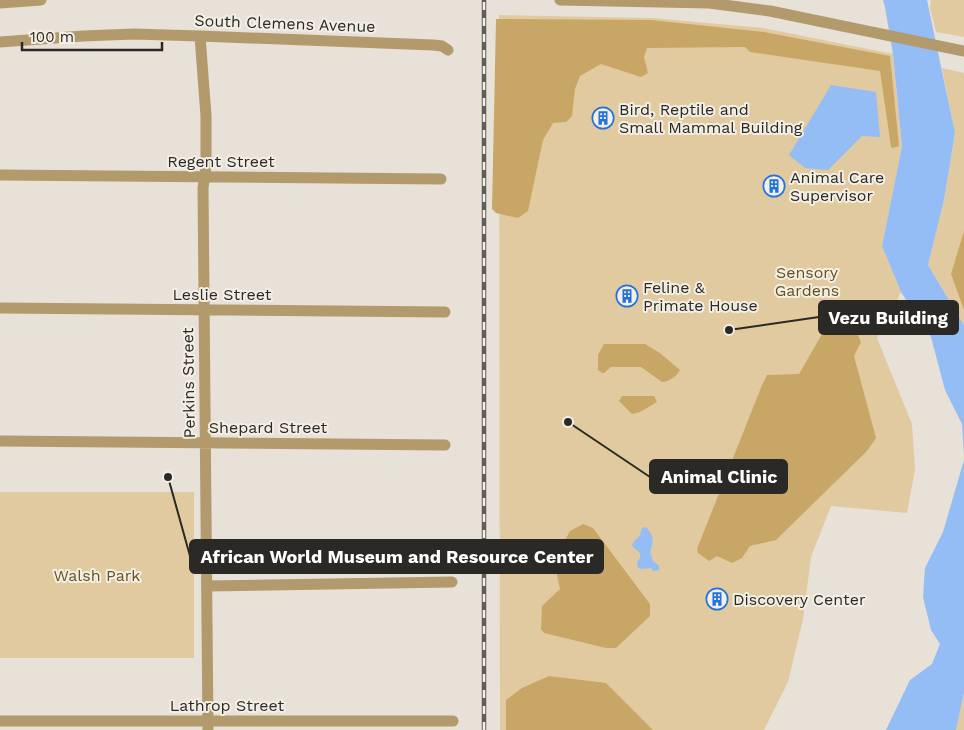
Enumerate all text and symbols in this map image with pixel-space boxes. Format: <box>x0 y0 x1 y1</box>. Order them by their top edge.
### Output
street label: South Clemens Avenue <box>194 11 376 36</box>
scale bar <box>22 20 162 52</box>
text: 100 m <box>30 28 74 46</box>
place label: Bird, Reptile and Small Mammal Building <box>619 100 803 137</box>
building icon: Bird, Reptile and Small Mammal Building <box>591 106 615 130</box>
street label: Regent Street <box>167 152 275 171</box>
place label: Animal Care Supervisor <box>790 168 884 205</box>
building icon: Animal Care Supervisor <box>762 174 786 198</box>
park label: Sensory Gardens <box>775 263 839 300</box>
place label: Feline & Primate House <box>643 278 758 315</box>
building icon: Feline & Primate House <box>615 284 639 308</box>
street label: Leslie Street <box>173 285 272 304</box>
callout: Vezu Building <box>819 301 958 334</box>
text: Vezu Building <box>828 307 949 328</box>
street label: Perkins Street <box>178 327 199 438</box>
street label: Shepard Street <box>209 418 327 437</box>
callout: Animal Clinic <box>650 460 787 493</box>
text: Animal Clinic <box>661 466 777 487</box>
callout: African World Museum and Resource Center <box>190 540 603 573</box>
text: African World Museum and Resource Center <box>201 546 594 567</box>
park label: Walsh Park <box>54 566 140 585</box>
building icon: Discovery Center <box>705 587 729 611</box>
place label: Discovery Center <box>733 590 866 609</box>
street label: Lathrop Street <box>170 696 285 715</box>

